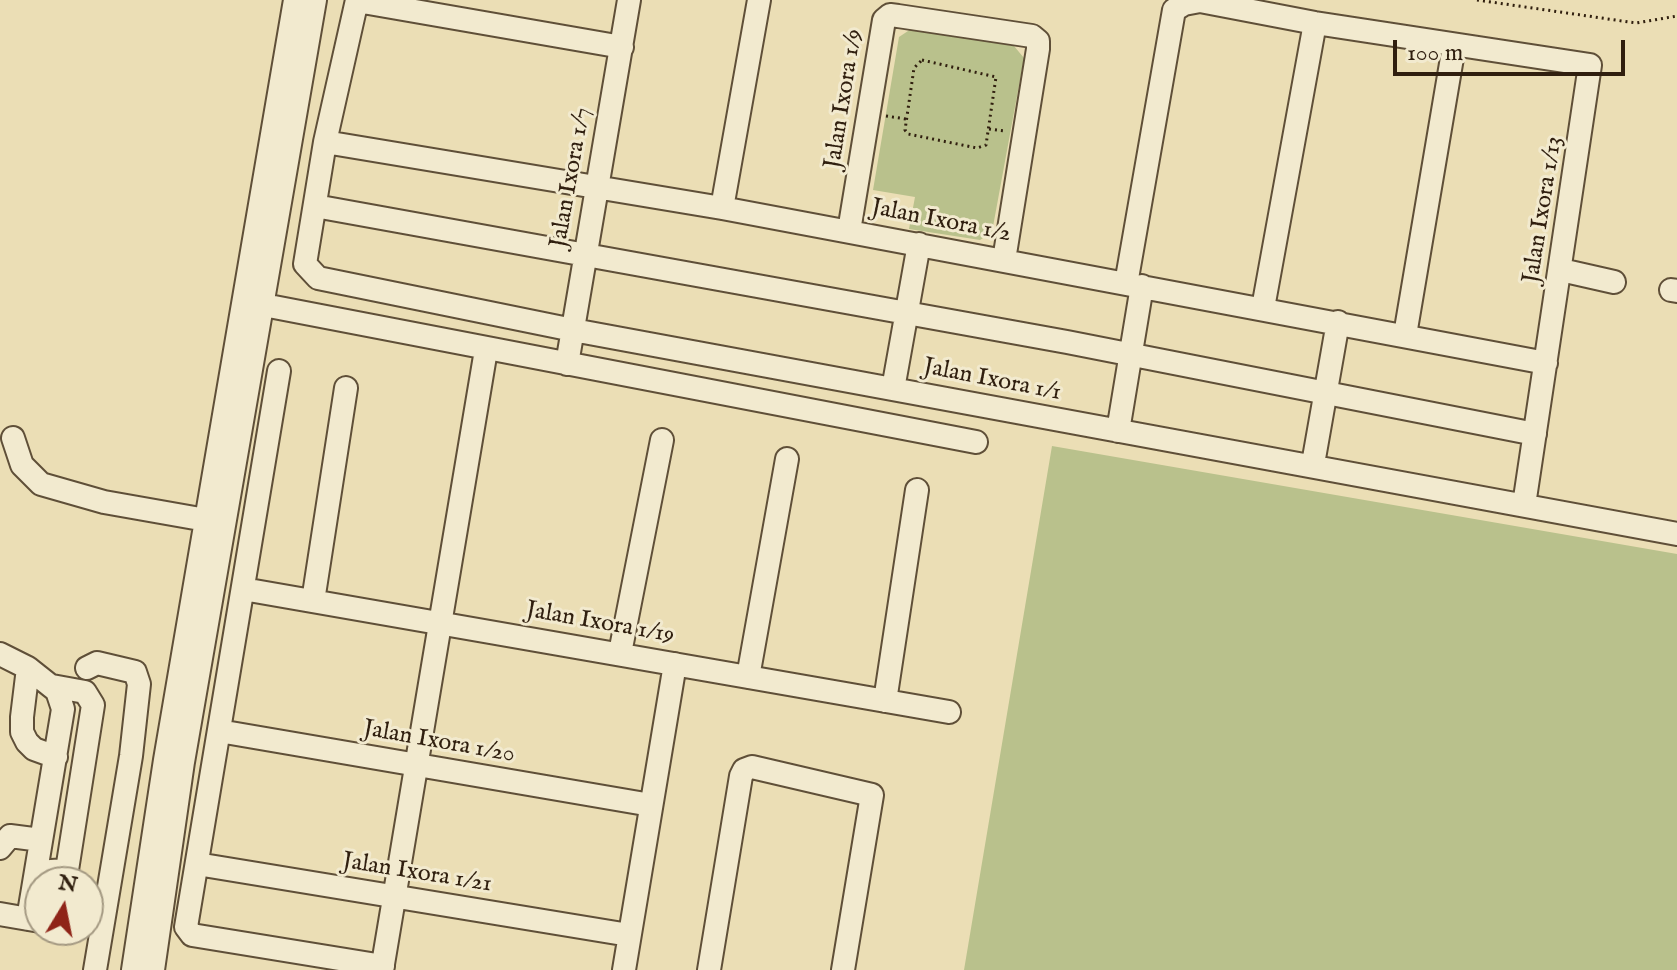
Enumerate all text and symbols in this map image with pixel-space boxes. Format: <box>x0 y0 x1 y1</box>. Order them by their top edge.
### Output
scale bar <box>1397 24 1629 74</box>
street label: Jalan Ixora 1/9 <box>820 27 870 171</box>
text: 100 m <box>1407 38 1463 69</box>
street label: Jalan Ixora 1/7 <box>546 106 598 250</box>
street label: Jalan Ixora 1/13 <box>1518 134 1570 286</box>
street label: Jalan Ixora 1/2 <box>869 194 1013 250</box>
street label: Jalan Ixora 1/1 <box>921 354 1063 408</box>
street label: Jalan Ixora 1/19 <box>524 597 676 651</box>
street label: Jalan Ixora 1/20 <box>361 715 517 771</box>
street label: Jalan Ixora 1/21 <box>340 848 494 900</box>
north arrow <box>24 866 104 946</box>
text: N <box>56 869 80 900</box>

